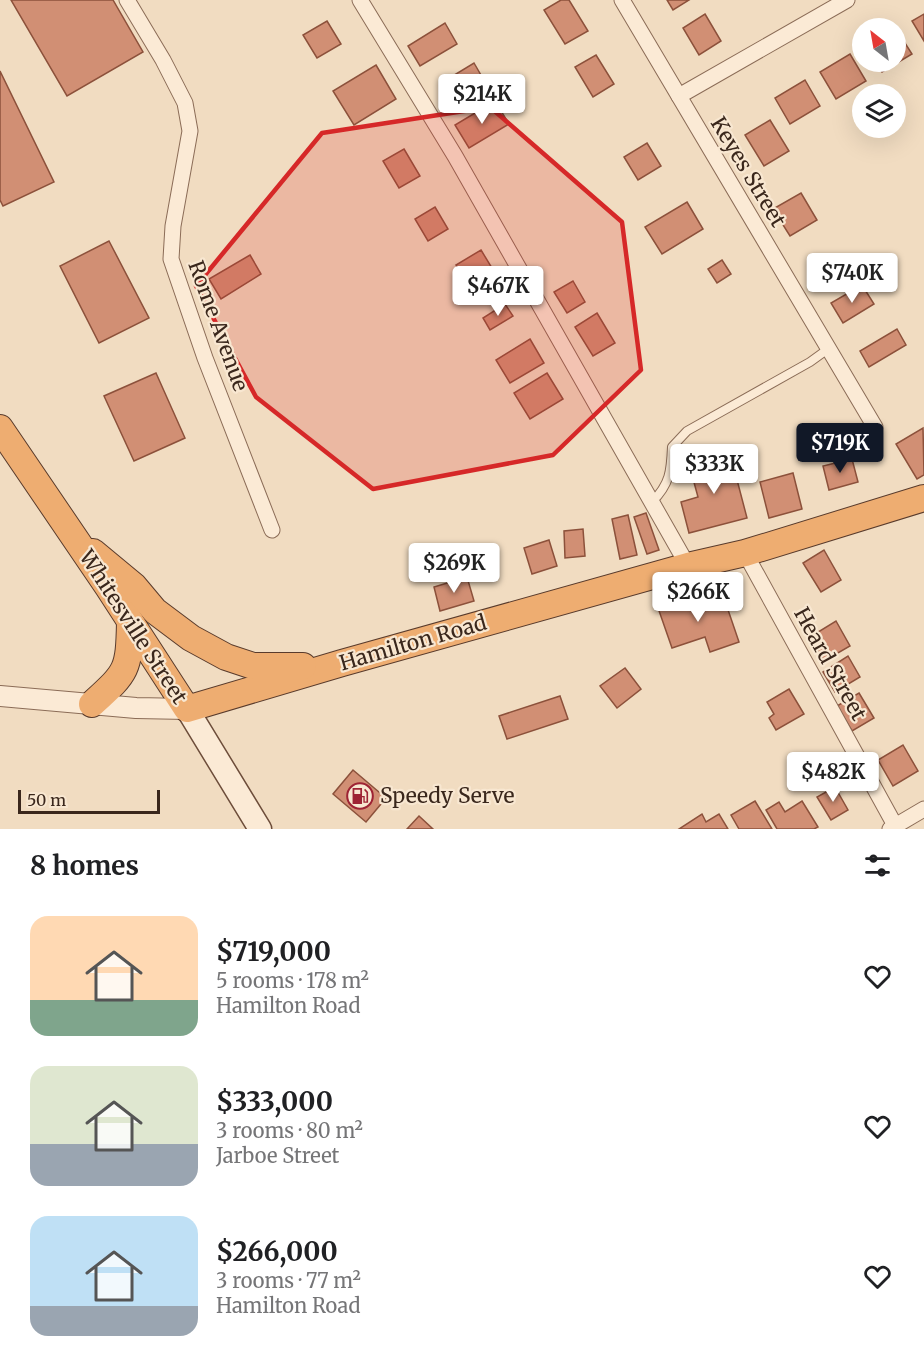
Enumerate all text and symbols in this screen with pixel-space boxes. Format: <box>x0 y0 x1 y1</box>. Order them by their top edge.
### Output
north arrow <box>852 18 906 72</box>
map controls <box>852 18 906 138</box>
pin: $214K <box>440 74 524 125</box>
text: $214K <box>452 81 512 106</box>
button: layers <box>852 84 906 138</box>
street label: Keyes Street <box>705 112 792 232</box>
pin: $740K <box>810 253 894 304</box>
street label: Rome Avenue <box>182 257 255 395</box>
text: $740K <box>821 260 883 285</box>
pin: $467K <box>456 266 540 317</box>
text: $467K <box>466 273 530 298</box>
pin: $719K <box>798 423 882 474</box>
text: $719K <box>810 430 870 455</box>
pin: $333K <box>672 444 756 495</box>
text: $333K <box>684 451 744 476</box>
pin: $269K <box>412 543 496 594</box>
street label: Whitesville Street <box>73 544 193 709</box>
text: $269K <box>423 550 485 575</box>
pin: $266K <box>656 572 740 623</box>
text: $266K <box>666 579 730 604</box>
street label: Heard Street <box>788 602 873 725</box>
street label: Hamilton Road <box>336 609 490 676</box>
pin: $482K <box>791 752 875 803</box>
text: $482K <box>801 759 865 784</box>
fuel station icon: Speedy Serve <box>345 781 375 811</box>
place label: Speedy Serve <box>380 782 514 809</box>
scale bar <box>18 787 160 814</box>
text: 50 m <box>27 790 66 810</box>
text: 8 homes <box>30 849 139 882</box>
icon: filters <box>861 849 894 882</box>
text: $719,000 <box>216 935 331 968</box>
icon: home <box>78 940 150 1012</box>
icon: heart <box>861 960 894 993</box>
text: 5 rooms · 178 m² <box>216 968 369 993</box>
text: Hamilton Road <box>216 993 360 1018</box>
text: $333,000 <box>216 1085 333 1118</box>
icon: home <box>78 1090 150 1162</box>
icon: heart <box>861 1110 894 1143</box>
text: 3 rooms · 80 m² <box>216 1118 363 1143</box>
text: Jarboe Street <box>216 1143 339 1168</box>
text: $266,000 <box>216 1235 338 1268</box>
icon: home <box>78 1240 150 1312</box>
icon: heart <box>861 1260 894 1293</box>
text: 3 rooms · 77 m² <box>216 1268 361 1293</box>
text: Hamilton Road <box>216 1293 360 1318</box>

